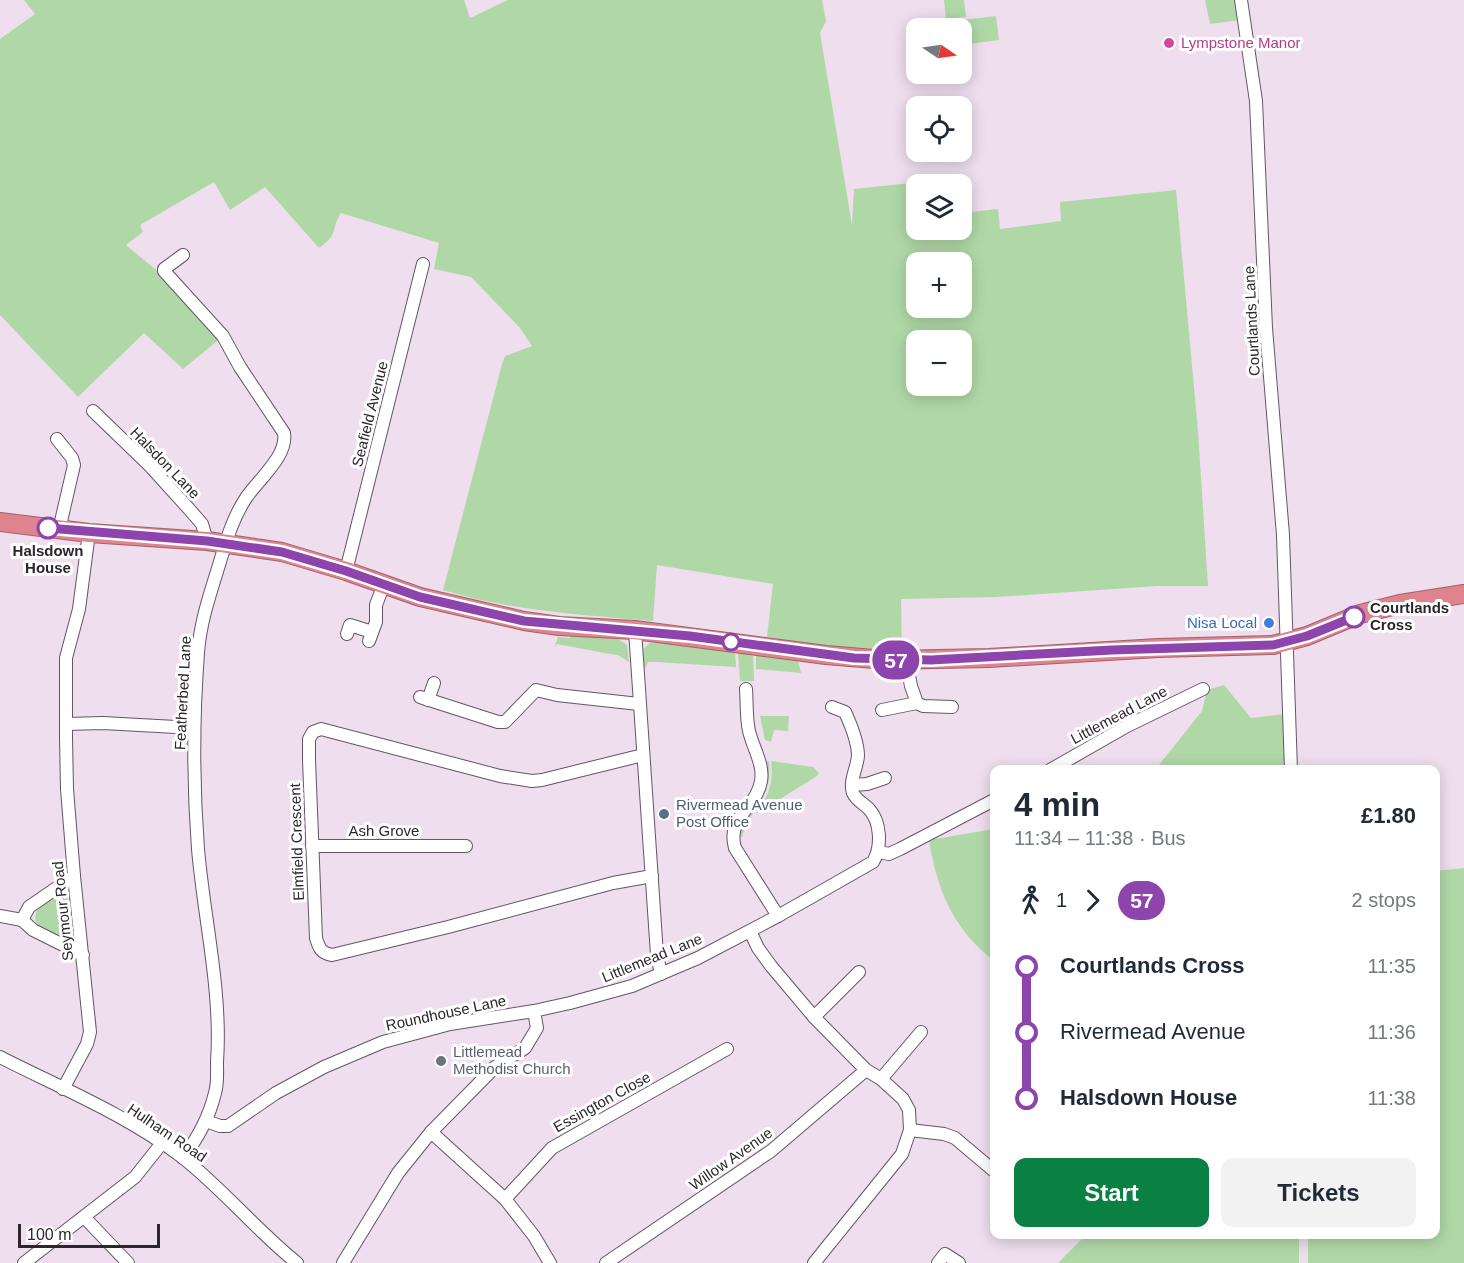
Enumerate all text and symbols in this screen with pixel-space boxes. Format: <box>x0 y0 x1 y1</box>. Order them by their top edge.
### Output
north arrow <box>906 18 972 84</box>
map controls <box>906 18 972 396</box>
place label: Lympstone Manor <box>1181 34 1301 51</box>
marker: Lympstone Manor <box>1162 36 1176 50</box>
button: locate <box>906 96 972 162</box>
button: layers <box>906 174 972 240</box>
button: + <box>906 252 972 318</box>
street label: Courtlands Lane <box>1240 266 1263 376</box>
button: − <box>906 330 972 396</box>
street label: Seafield Avenue <box>348 359 391 468</box>
street label: Halsdon Lane <box>127 423 204 502</box>
marker: Halsdown House <box>37 517 59 539</box>
place label: Halsdown House <box>13 542 83 576</box>
place label: Courtlands Cross <box>1370 599 1449 633</box>
marker: Courtlands Cross <box>1343 606 1365 628</box>
place label: Nisa Local <box>1187 614 1257 631</box>
marker: Nisa Local <box>1262 616 1276 630</box>
unlabelled marker <box>722 633 740 651</box>
street label: Featherbed Lane <box>171 635 194 750</box>
line badge: 57 <box>869 640 923 680</box>
text: 57 <box>884 649 908 672</box>
street label: Littlemead Lane <box>1068 682 1170 747</box>
street label: Elmfield Crescent <box>286 782 307 901</box>
text: 4 min <box>1014 786 1100 823</box>
place label: Rivermead Avenue Post Office <box>676 796 802 830</box>
text: £1.80 <box>1361 803 1416 828</box>
marker: Rivermead Avenue Post Office <box>657 807 671 821</box>
street label: Ash Grove <box>349 822 419 839</box>
text: 11:34 – 11:38 · Bus <box>1014 827 1186 849</box>
street label: Seymour Road <box>49 860 76 962</box>
icon: walk <box>1014 884 1047 917</box>
icon: forward <box>1076 884 1109 917</box>
text: 1 <box>1056 889 1067 911</box>
text: 57 <box>1130 889 1153 912</box>
text: 2 stops <box>1352 889 1416 911</box>
street label: Littlemead Lane <box>599 930 704 985</box>
text: Courtlands Cross <box>1060 953 1245 978</box>
text: 11:35 <box>1367 955 1416 977</box>
street label: Roundhouse Lane <box>384 991 508 1034</box>
text: Rivermead Avenue <box>1060 1019 1246 1044</box>
text: 11:36 <box>1367 1021 1416 1043</box>
place label: Littlemead Methodist Church <box>453 1043 571 1077</box>
marker: Littlemead Methodist Church <box>434 1054 448 1068</box>
street label: Essington Close <box>550 1068 653 1135</box>
text: Halsdown House <box>1060 1085 1237 1110</box>
text: 11:38 <box>1367 1087 1416 1109</box>
street label: Hulham Road <box>125 1100 210 1165</box>
street label: Willow Avenue <box>686 1124 775 1193</box>
button: Start <box>1014 1158 1209 1227</box>
button: Tickets <box>1221 1158 1416 1227</box>
scale bar <box>18 1221 160 1248</box>
text: 100 m <box>27 1226 71 1243</box>

